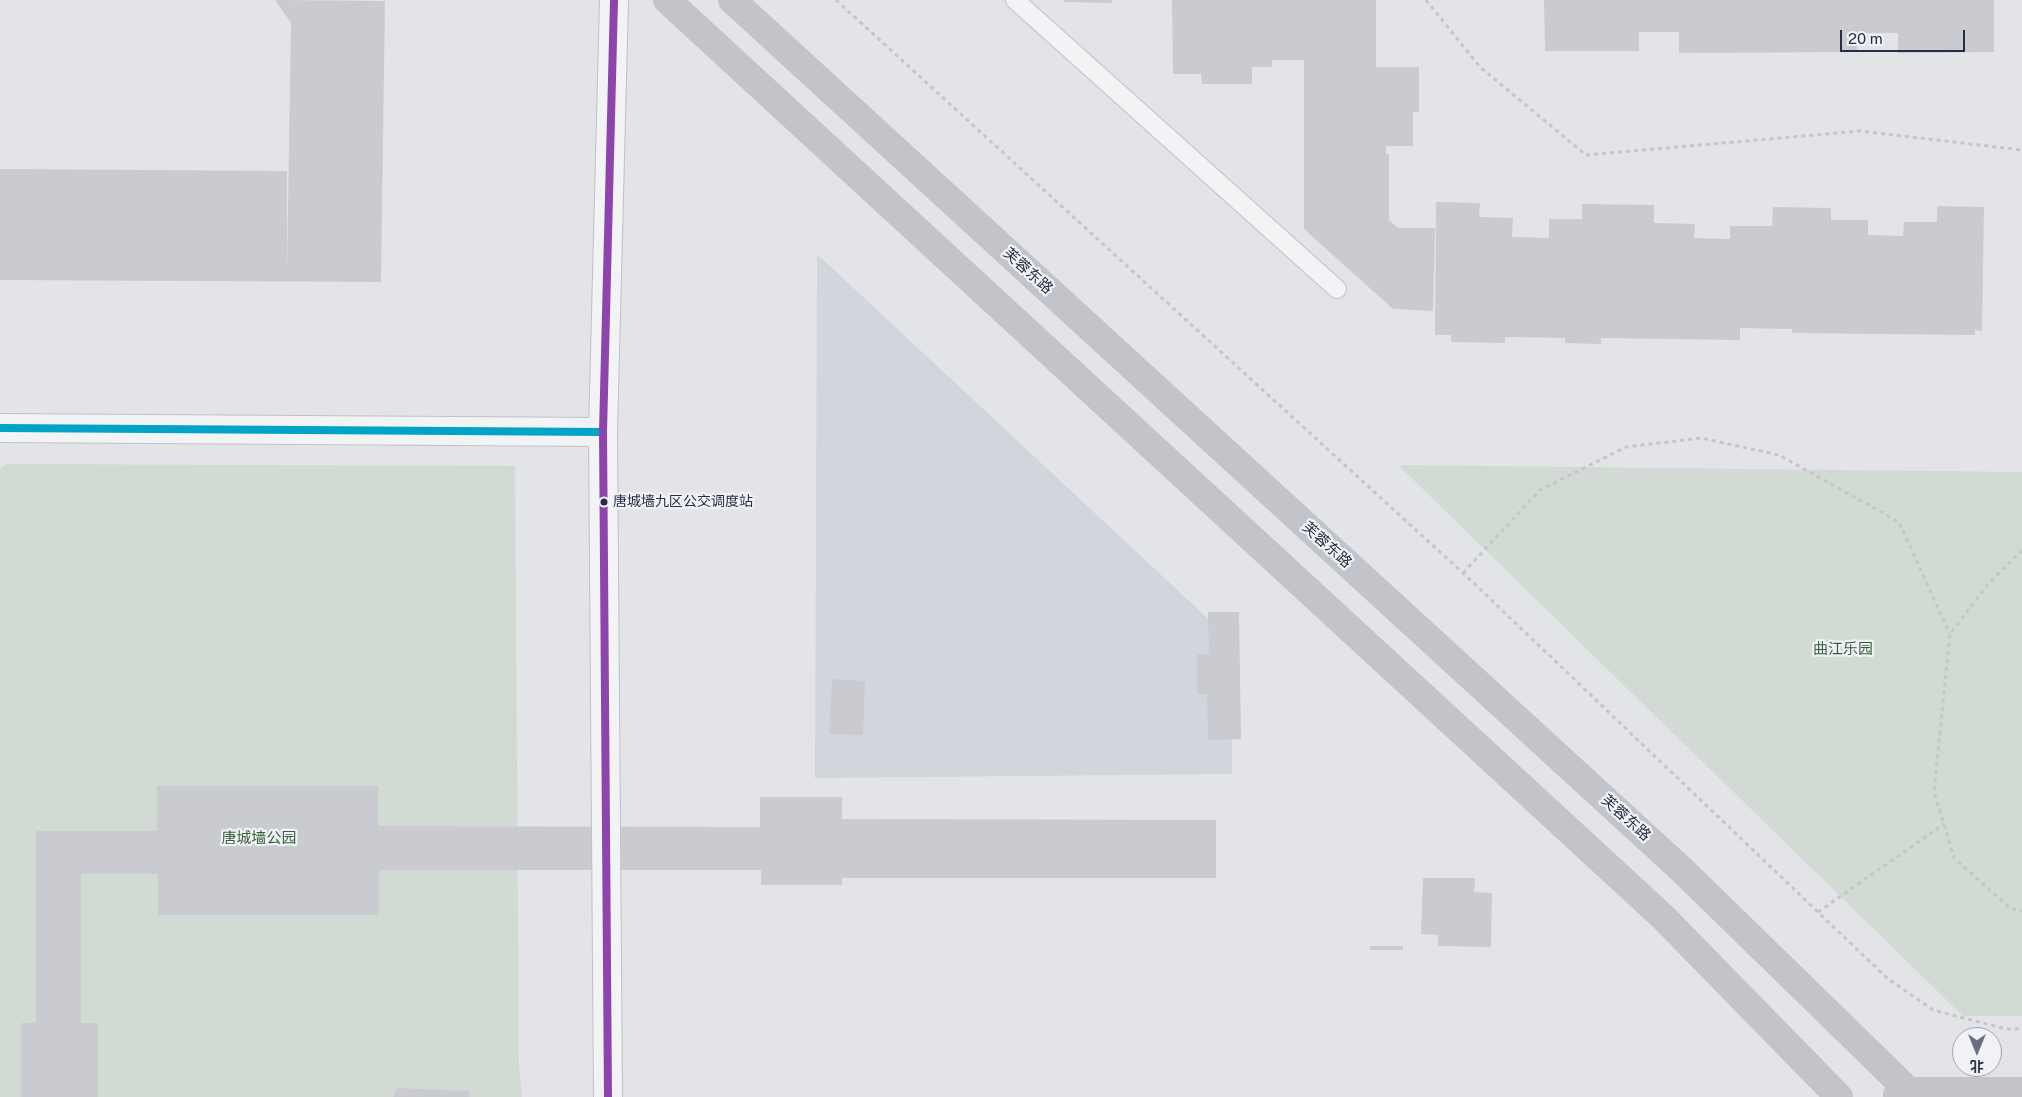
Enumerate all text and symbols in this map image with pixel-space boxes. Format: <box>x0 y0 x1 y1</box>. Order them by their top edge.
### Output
scale bar <box>1842 20 1967 52</box>
text: 20 m <box>1848 30 1883 47</box>
street label: 芙蓉东路 <box>1000 244 1056 298</box>
place label: 唐城墙九区公交调度站 <box>613 494 753 510</box>
marker: 唐城墙九区公交调度站 <box>599 497 609 507</box>
street label: 芙蓉东路 <box>1299 518 1355 572</box>
park label: 曲江乐园 <box>1813 640 1873 658</box>
street label: 芙蓉东路 <box>1598 791 1654 845</box>
park label: 唐城墙公园 <box>222 829 296 847</box>
north arrow <box>1952 1027 2002 1077</box>
text: 北 <box>1970 1058 1984 1074</box>

